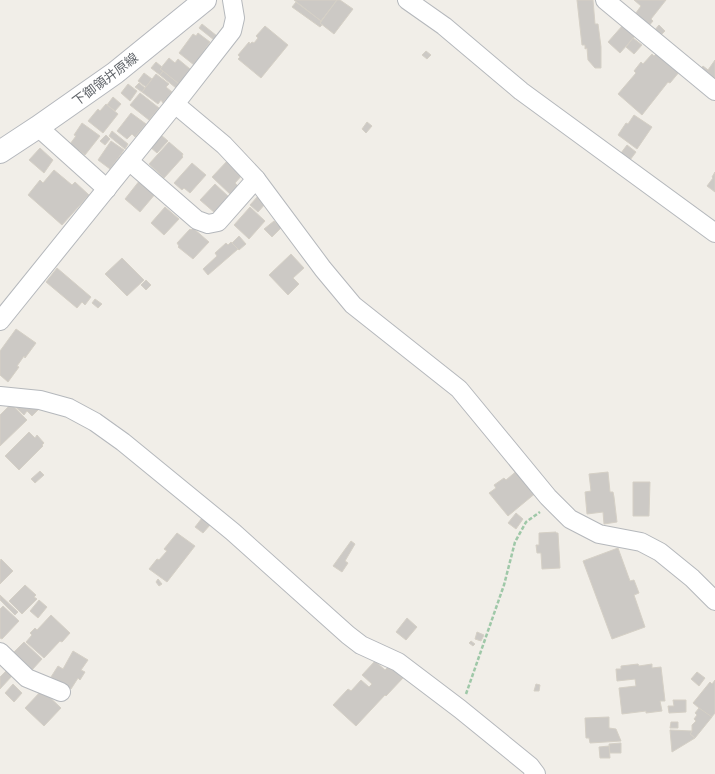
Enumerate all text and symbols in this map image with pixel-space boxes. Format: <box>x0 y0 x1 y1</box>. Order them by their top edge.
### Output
street label: 下御領井原線 <box>68 48 142 110</box>

